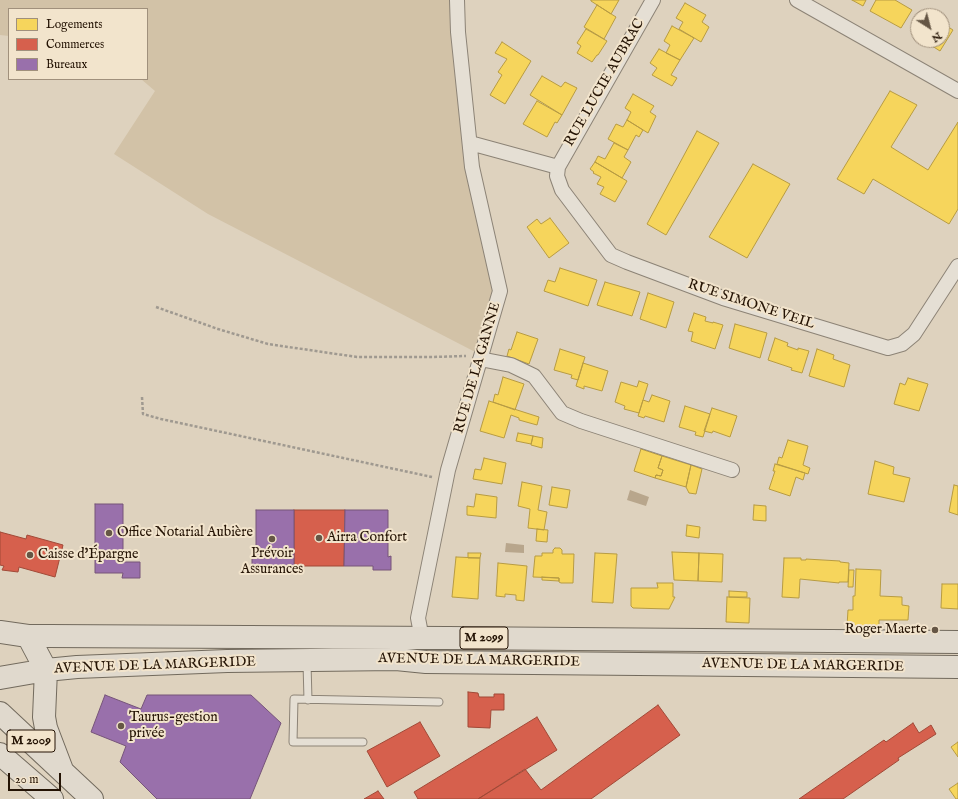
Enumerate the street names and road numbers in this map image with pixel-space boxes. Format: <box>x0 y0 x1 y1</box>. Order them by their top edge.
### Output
street label: RUE LUCIE AUBRAC <box>562 16 648 150</box>
street label: RUE SIMONE VEIL <box>686 277 816 333</box>
street label: RUE DE LA GANNE <box>451 301 505 435</box>
road number: M 2099 <box>460 627 508 649</box>
street label: AVENUE DE LA MARGERIDE <box>378 651 580 671</box>
street label: AVENUE DE LA MARGERIDE <box>54 654 256 678</box>
street label: AVENUE DE LA MARGERIDE <box>702 656 904 676</box>
road number: M 2009 <box>7 730 55 752</box>

